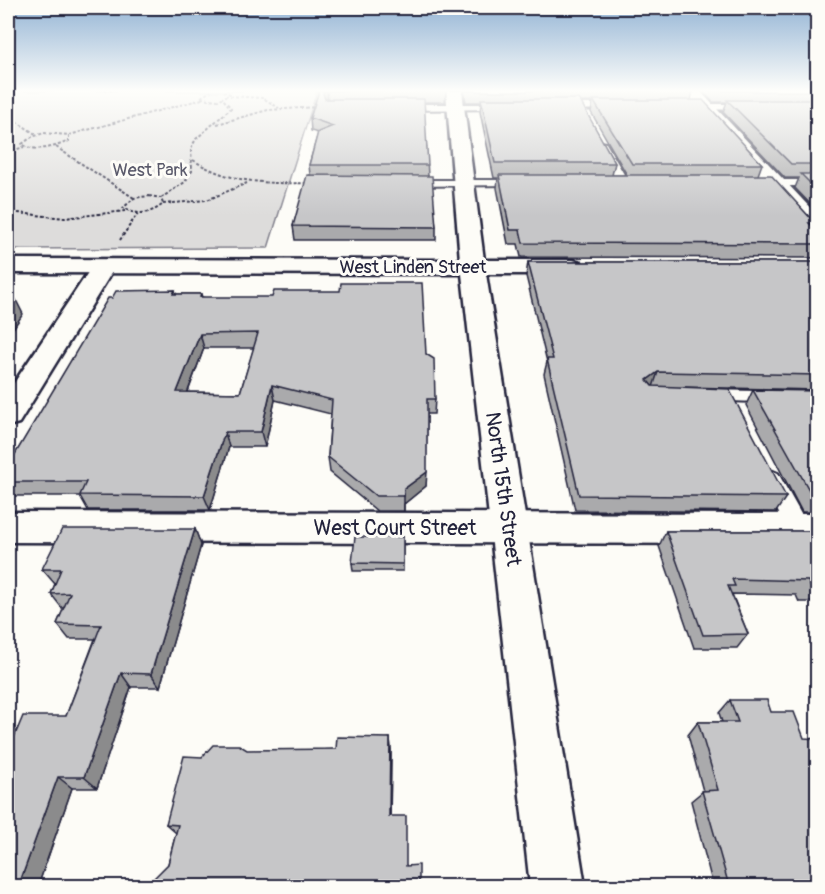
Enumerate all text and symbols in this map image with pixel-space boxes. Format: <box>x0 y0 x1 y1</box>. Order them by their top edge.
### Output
park label: West Park <box>113 159 188 182</box>
street label: West Linden Street <box>339 256 487 279</box>
street label: North 15th Street <box>479 410 527 568</box>
street label: West Court Street <box>314 515 477 542</box>

